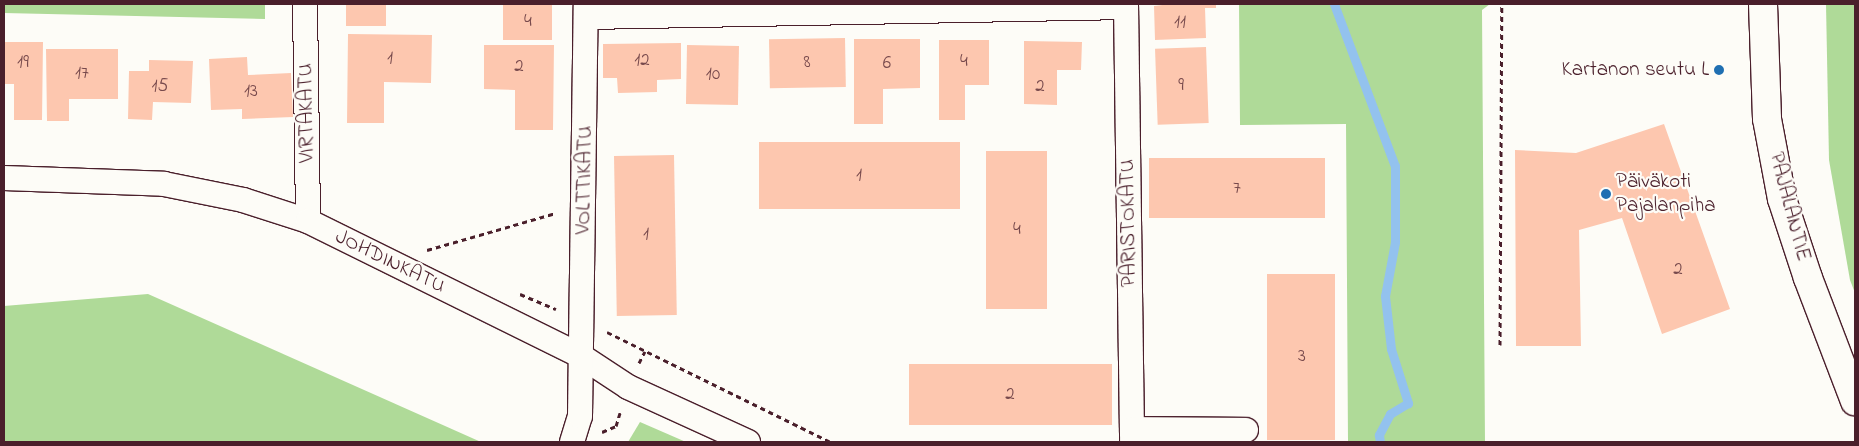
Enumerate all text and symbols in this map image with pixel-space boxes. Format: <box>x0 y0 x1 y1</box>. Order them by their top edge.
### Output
house number: 4 <box>524 11 532 33</box>
house number: 11 <box>1174 12 1186 34</box>
house number: 1 <box>387 48 393 70</box>
house number: 12 <box>634 50 650 72</box>
house number: 4 <box>960 51 968 73</box>
house number: 19 <box>17 52 29 74</box>
house number: 8 <box>803 52 811 74</box>
house number: 6 <box>883 53 891 75</box>
house number: 2 <box>514 56 524 78</box>
place label: Kartanon seutu L <box>1562 57 1709 83</box>
house number: 17 <box>75 63 89 85</box>
street label: VIRTAKATU <box>294 63 320 163</box>
house number: 10 <box>706 64 720 86</box>
marker: Kartanon seutu L <box>1713 64 1725 76</box>
house number: 9 <box>1178 75 1184 97</box>
house number: 15 <box>152 76 168 98</box>
house number: 2 <box>1035 76 1045 98</box>
house number: 13 <box>244 81 258 103</box>
street label: VOLTTIKATU <box>571 125 599 235</box>
street label: PAJALANTIE <box>1762 150 1816 264</box>
street label: PARISTOKATU <box>1115 159 1143 287</box>
house number: 1 <box>856 165 862 187</box>
place label: Päiväkoti Pajalanpiha <box>1616 169 1716 219</box>
house number: 7 <box>1233 178 1241 200</box>
marker: Päiväkoti Pajalanpiha <box>1600 188 1612 200</box>
house number: 4 <box>1013 219 1021 241</box>
house number: 1 <box>643 224 649 246</box>
street label: JOHDINKATU <box>331 225 449 299</box>
house number: 2 <box>1673 259 1683 281</box>
house number: 3 <box>1298 346 1306 368</box>
house number: 2 <box>1005 384 1015 406</box>

